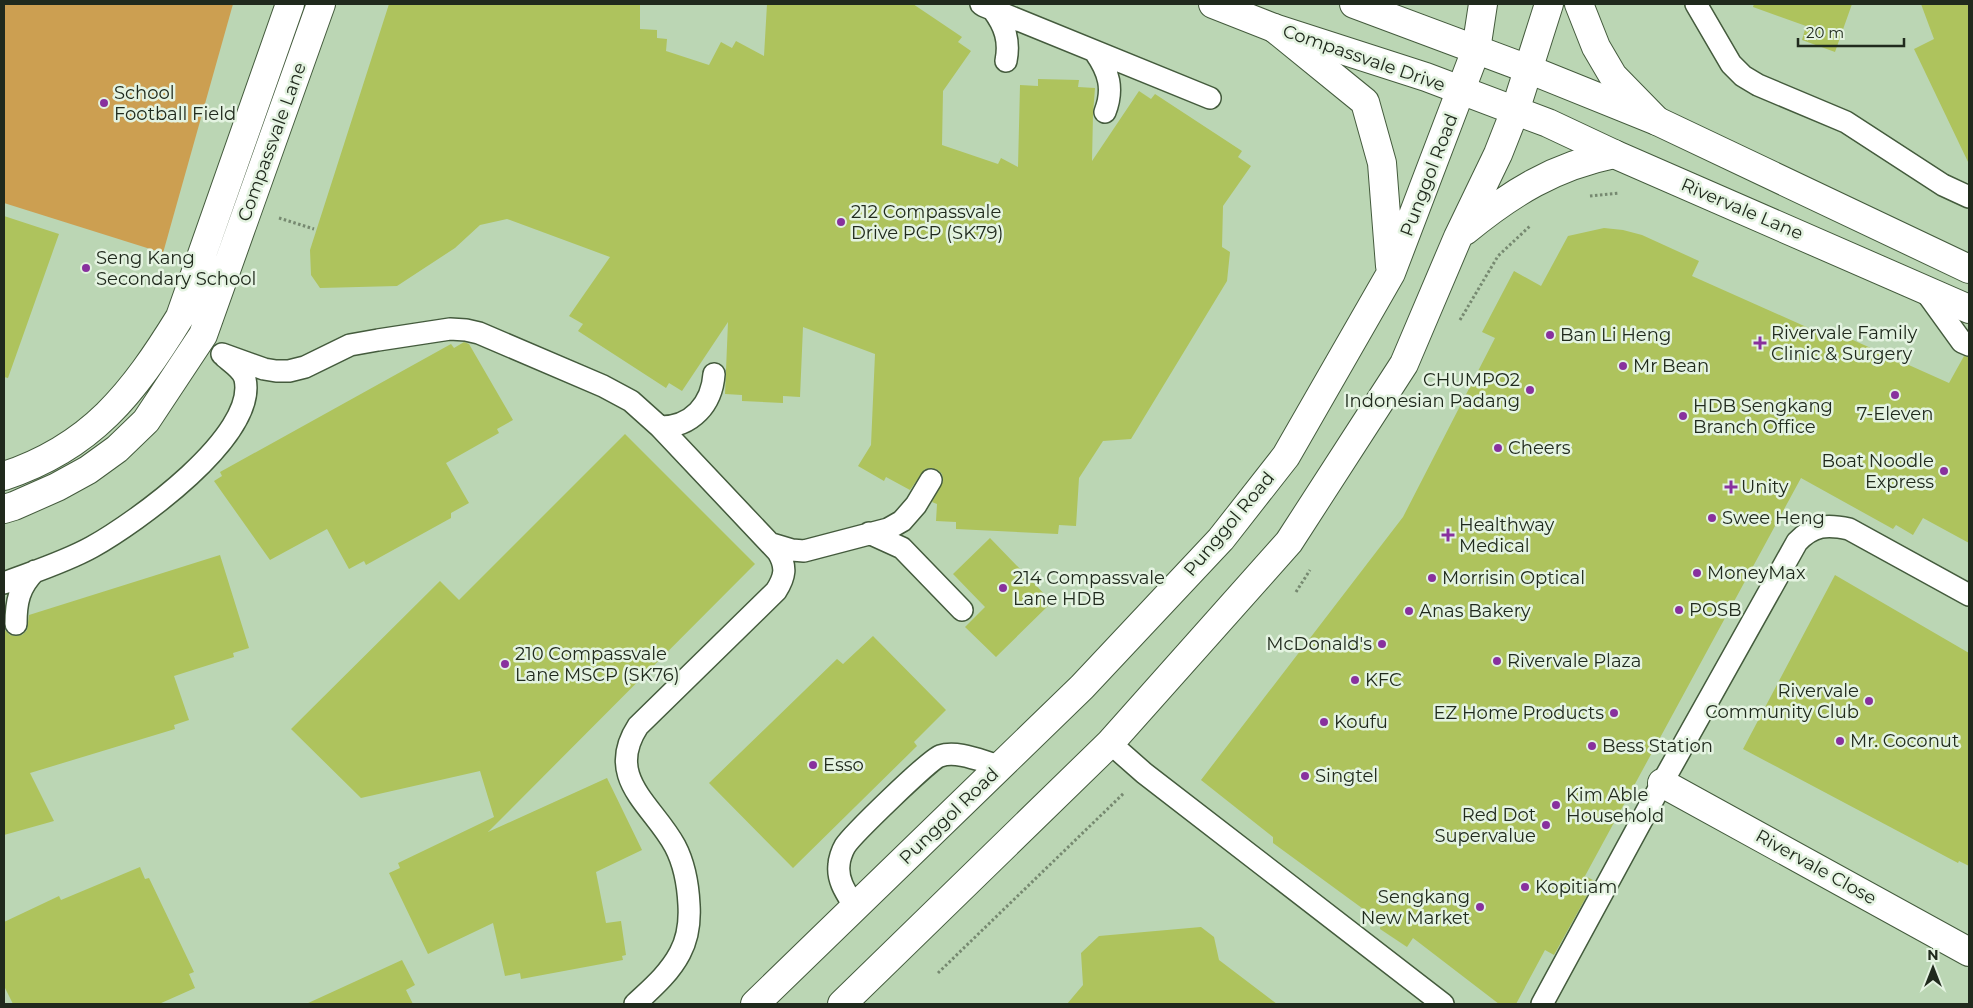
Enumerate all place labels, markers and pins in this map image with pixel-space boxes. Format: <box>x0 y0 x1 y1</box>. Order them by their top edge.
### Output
place label: School Football Field <box>114 82 236 125</box>
marker: School Football Field <box>98 97 110 109</box>
place label: 212 Compassvale Drive PCP (SK79) <box>851 201 1003 244</box>
marker: 212 Compassvale Drive PCP (SK79) <box>835 216 847 228</box>
place label: Seng Kang Secondary School <box>96 247 256 290</box>
marker: Seng Kang Secondary School <box>80 262 92 274</box>
place label: Rivervale Family Clinic & Surgery <box>1771 322 1917 365</box>
place label: Ban Li Heng <box>1560 324 1671 346</box>
marker: Ban Li Heng <box>1544 329 1556 341</box>
marker: Rivervale Family Clinic & Surgery <box>1753 336 1767 350</box>
place label: Mr Bean <box>1633 355 1709 377</box>
marker: Mr Bean <box>1617 360 1629 372</box>
place label: CHUMPO2 Indonesian Padang <box>1344 369 1520 412</box>
marker: CHUMPO2 Indonesian Padang <box>1524 384 1536 396</box>
marker: 7-Eleven <box>1889 389 1901 401</box>
place label: HDB Sengkang Branch Office <box>1693 395 1833 438</box>
place label: 7-Eleven <box>1857 403 1933 425</box>
marker: HDB Sengkang Branch Office <box>1677 410 1689 422</box>
place label: Cheers <box>1508 437 1571 459</box>
marker: Cheers <box>1492 442 1504 454</box>
place label: Boat Noodle Express <box>1821 450 1934 493</box>
marker: Boat Noodle Express <box>1938 465 1950 477</box>
place label: Unity <box>1741 476 1789 498</box>
marker: Unity <box>1725 481 1737 493</box>
place label: Swee Heng <box>1722 507 1825 529</box>
marker: Swee Heng <box>1706 512 1718 524</box>
place label: Healthway Medical <box>1459 514 1555 557</box>
marker: Healthway Medical <box>1441 528 1455 542</box>
place label: MoneyMax <box>1707 562 1806 584</box>
place label: 214 Compassvale Lane HDB <box>1013 567 1165 610</box>
place label: Morrisin Optical <box>1442 567 1585 589</box>
marker: MoneyMax <box>1691 567 1703 579</box>
marker: Morrisin Optical <box>1426 572 1438 584</box>
marker: 214 Compassvale Lane HDB <box>997 582 1009 594</box>
place label: POSB <box>1689 599 1742 621</box>
place label: Anas Bakery <box>1419 600 1531 622</box>
marker: POSB <box>1673 604 1685 616</box>
marker: Anas Bakery <box>1403 605 1415 617</box>
place label: McDonald's <box>1266 633 1372 655</box>
marker: McDonald's <box>1376 638 1388 650</box>
place label: 210 Compassvale Lane MSCP (SK76) <box>515 643 680 686</box>
place label: Rivervale Plaza <box>1507 650 1641 672</box>
marker: Rivervale Plaza <box>1491 655 1503 667</box>
marker: 210 Compassvale Lane MSCP (SK76) <box>499 658 511 670</box>
place label: KFC <box>1365 669 1402 691</box>
marker: KFC <box>1349 674 1361 686</box>
place label: Rivervale Community Club <box>1705 680 1859 723</box>
marker: Rivervale Community Club <box>1863 695 1875 707</box>
place label: EZ Home Products <box>1433 702 1604 724</box>
marker: EZ Home Products <box>1608 707 1620 719</box>
place label: Koufu <box>1334 711 1388 733</box>
marker: Koufu <box>1318 716 1330 728</box>
place label: Mr. Coconut <box>1850 730 1959 752</box>
place label: Bess Station <box>1602 735 1713 757</box>
marker: Mr. Coconut <box>1834 735 1846 747</box>
marker: Bess Station <box>1586 740 1598 752</box>
place label: Esso <box>823 754 864 776</box>
marker: Esso <box>807 759 819 771</box>
place label: Singtel <box>1315 765 1378 787</box>
marker: Singtel <box>1299 770 1311 782</box>
place label: Kim Able Household <box>1566 784 1664 827</box>
marker: Kim Able Household <box>1550 799 1562 811</box>
place label: Red Dot Supervalue <box>1434 804 1536 847</box>
marker: Red Dot Supervalue <box>1540 819 1552 831</box>
place label: Kopitiam <box>1535 876 1617 898</box>
marker: Kopitiam <box>1519 881 1531 893</box>
place label: Sengkang New Market <box>1361 886 1470 929</box>
marker: Sengkang New Market <box>1474 901 1486 913</box>

